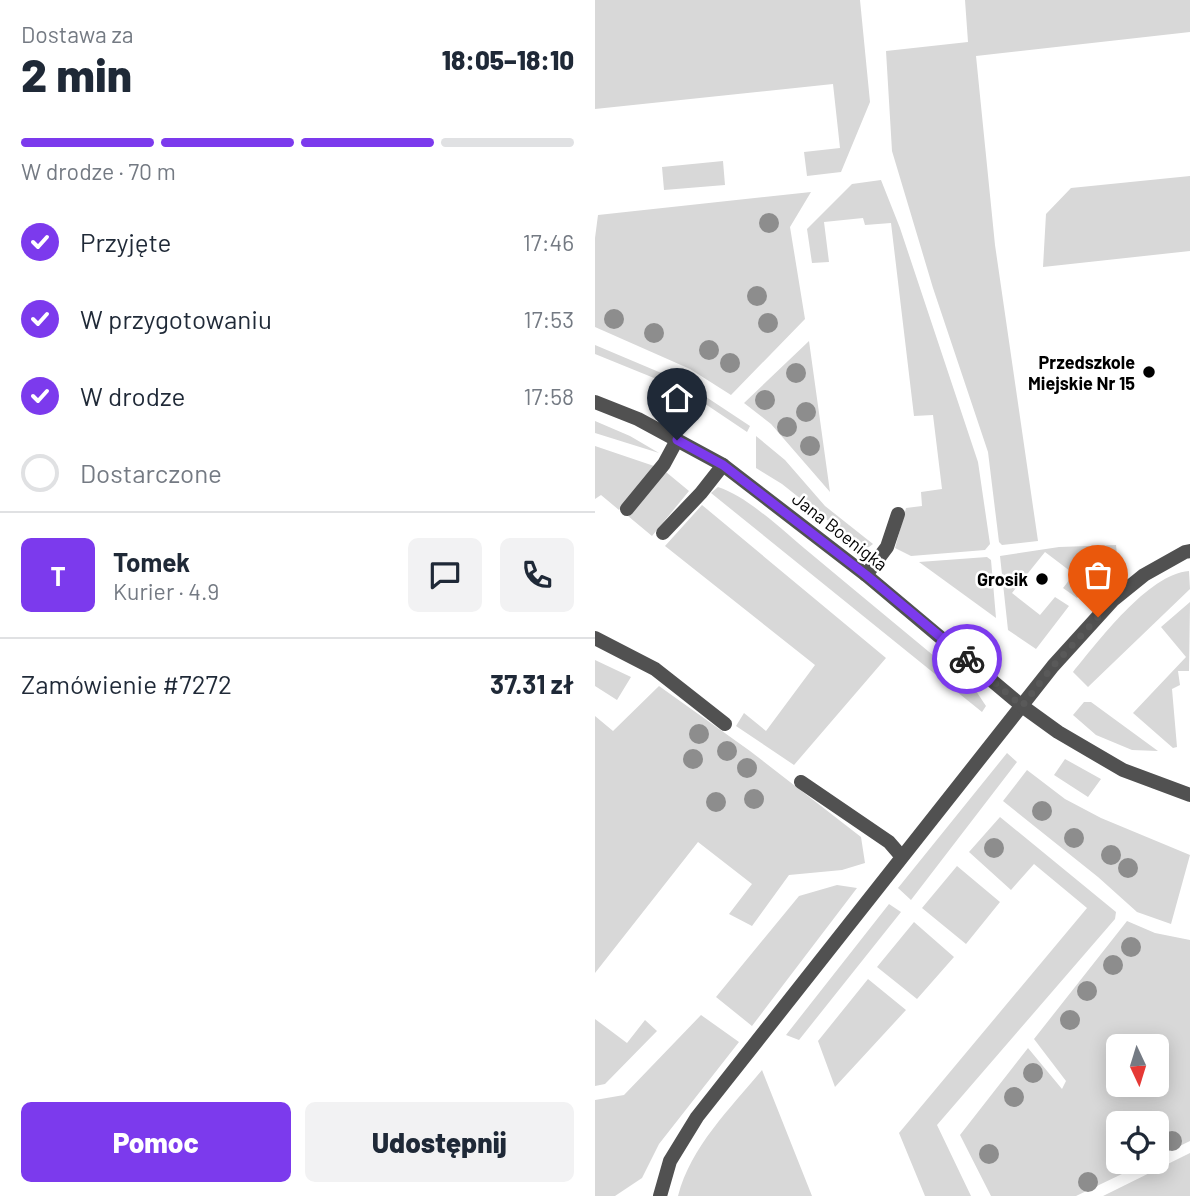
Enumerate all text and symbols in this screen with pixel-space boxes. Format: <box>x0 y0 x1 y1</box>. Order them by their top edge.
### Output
text: Dostawa za <box>21 20 133 48</box>
text: 18:05–18:10 <box>442 44 574 75</box>
text: 2 min <box>21 46 132 101</box>
text: W drodze · 70 m <box>21 157 176 185</box>
icon: check <box>21 223 59 261</box>
text: Przyjęte <box>80 226 171 257</box>
text: 17:46 <box>523 228 574 256</box>
icon: check <box>21 300 59 338</box>
text: W przygotowaniu <box>80 303 272 334</box>
text: 17:53 <box>524 305 574 333</box>
place label: Przedszkole Miejskie Nr 15 <box>1028 351 1135 394</box>
marker: Przedszkole Miejskie Nr 15 <box>1141 364 1157 380</box>
pin <box>647 368 707 440</box>
icon: check <box>21 377 59 415</box>
icon: home <box>658 379 696 417</box>
text: W drodze <box>80 380 185 411</box>
text: 17:58 <box>523 382 574 410</box>
text: Dostarczone <box>80 457 222 488</box>
street label: Jana Boenigka <box>788 487 892 575</box>
button: chat <box>408 538 482 612</box>
button: phone <box>500 538 574 612</box>
pin <box>1068 545 1128 617</box>
text: Tomek <box>113 546 190 577</box>
icon: bag <box>1079 556 1117 594</box>
text: T <box>50 560 66 591</box>
place label: Grosik <box>977 568 1028 590</box>
marker: Grosik <box>1034 571 1050 587</box>
text: Kurier · 4.9 <box>113 577 219 605</box>
courier <box>932 624 1002 694</box>
icon: bike <box>948 640 986 678</box>
text: Zamówienie #7272 <box>21 668 232 699</box>
text: 37.31 zł <box>490 668 574 699</box>
north arrow <box>1106 1034 1169 1097</box>
map controls <box>1106 1034 1169 1174</box>
button: Pomoc <box>21 1102 291 1182</box>
button: Udostępnij <box>305 1102 574 1182</box>
button: locate <box>1106 1111 1169 1174</box>

